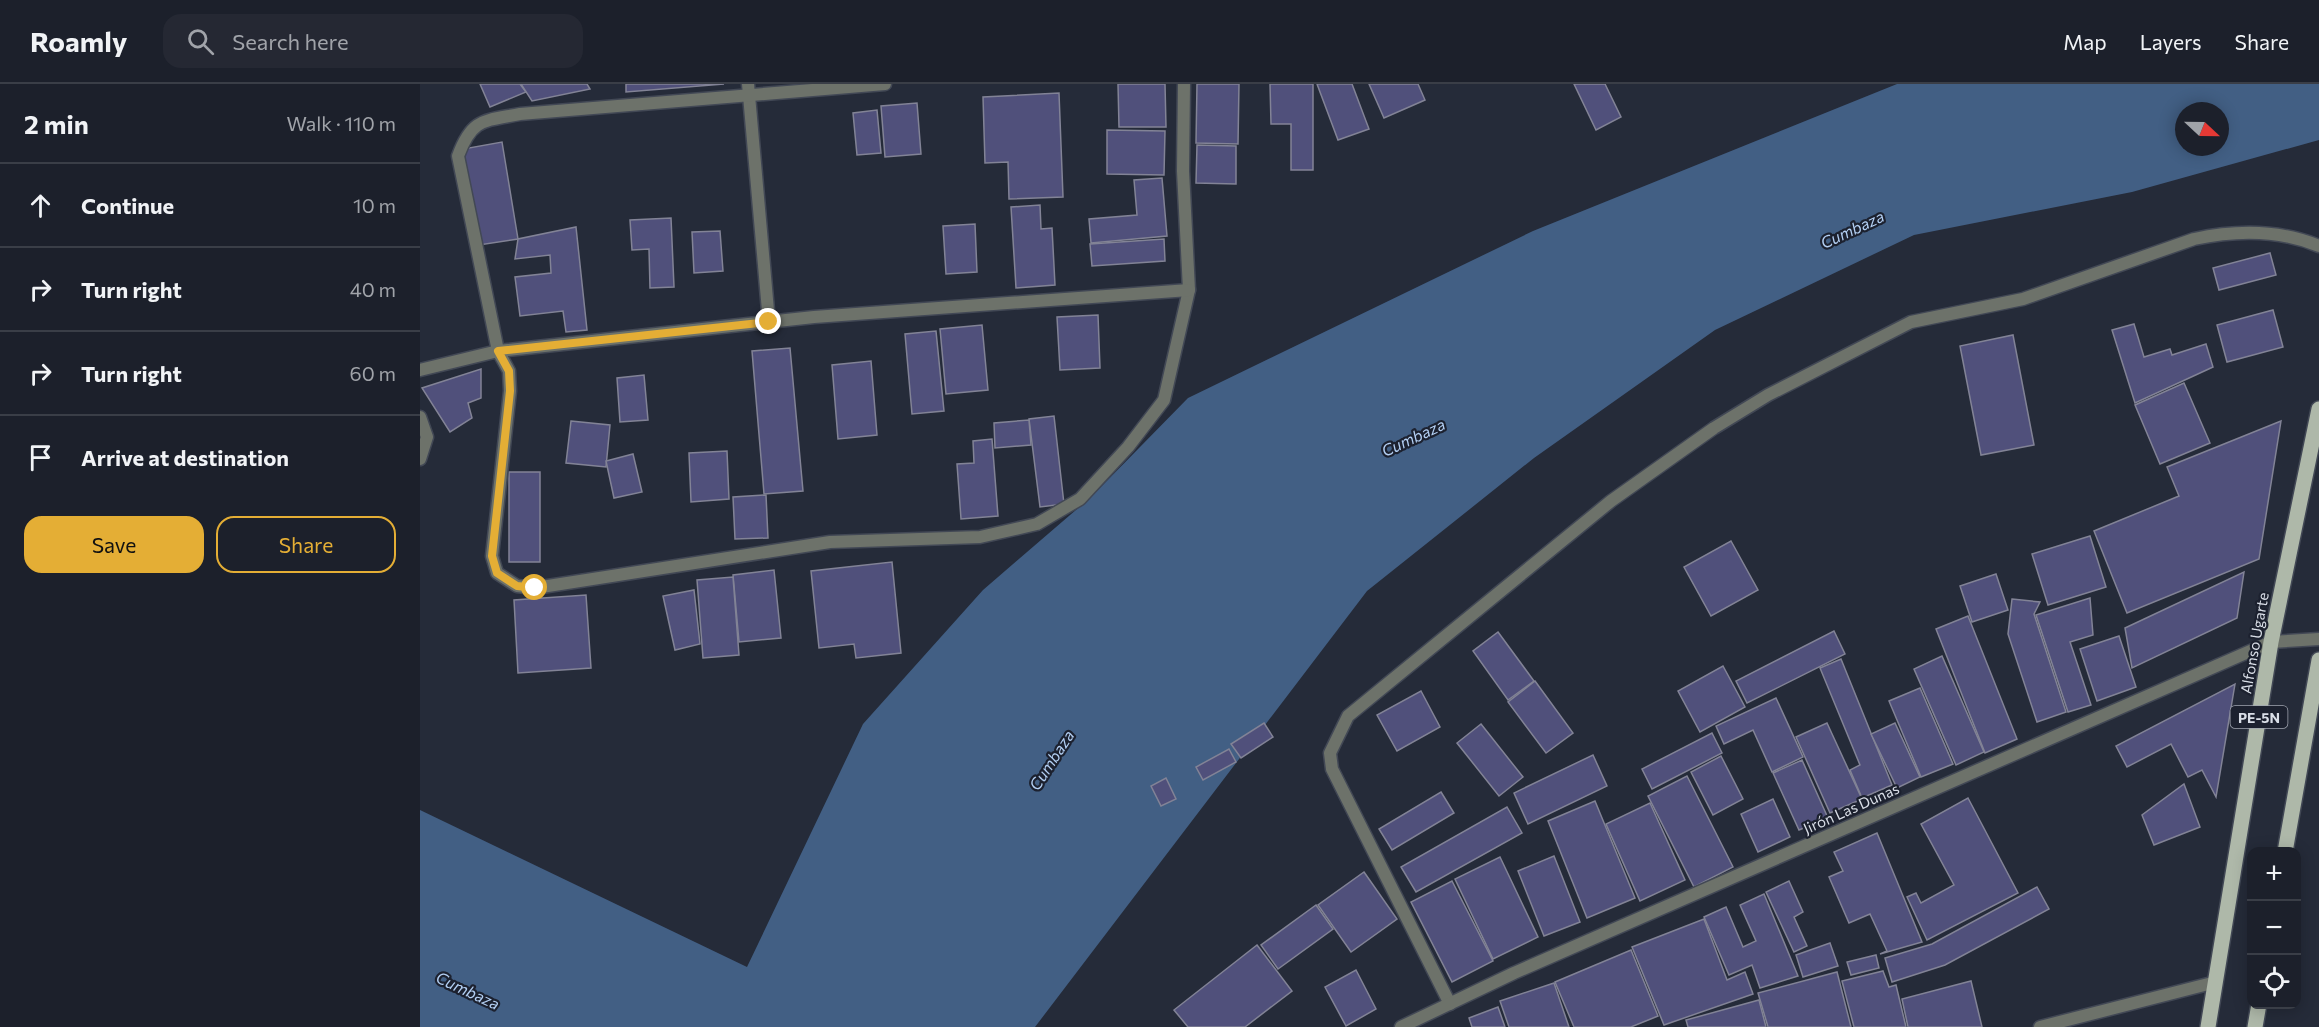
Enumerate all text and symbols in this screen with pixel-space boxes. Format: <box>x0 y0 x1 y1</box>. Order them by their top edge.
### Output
search box <box>163 14 583 68</box>
text: Roamly <box>30 24 127 58</box>
icon: search <box>184 25 217 58</box>
text: Search here <box>232 28 349 55</box>
text: Map <box>2063 29 2107 54</box>
text: Layers <box>2140 29 2202 54</box>
text: Share <box>2235 29 2289 54</box>
north arrow <box>2175 102 2229 156</box>
text: 2 min <box>24 108 89 139</box>
text: Walk · 110 m <box>286 111 396 135</box>
icon: ahead <box>24 189 57 222</box>
text: Continue <box>81 192 174 219</box>
text: 10 m <box>353 193 396 217</box>
water label: Cumbaza <box>1817 206 1887 252</box>
icon: right <box>24 273 57 306</box>
text: Turn right <box>81 276 182 303</box>
text: 40 m <box>350 277 396 301</box>
route end <box>755 308 781 334</box>
icon: right <box>24 357 57 390</box>
text: Turn right <box>81 360 182 387</box>
text: 60 m <box>350 361 396 385</box>
water label: Cumbaza <box>1378 414 1448 460</box>
icon: arrive <box>24 441 57 474</box>
text: Arrive at destination <box>81 444 289 471</box>
button: Save <box>24 516 204 573</box>
button: Share <box>216 516 396 573</box>
route start <box>521 574 547 600</box>
street label: Alfonso Ugarte <box>2236 591 2272 695</box>
road number: PE-5N <box>2230 706 2288 728</box>
water label: Cumbaza <box>1025 726 1077 794</box>
street label: Jirón Las Dunas <box>1800 779 1902 837</box>
map controls <box>2247 847 2301 1009</box>
button: + <box>2247 847 2301 901</box>
button: − <box>2247 901 2301 955</box>
button: locate <box>2247 955 2301 1009</box>
water label: Cumbaza <box>433 967 503 1013</box>

